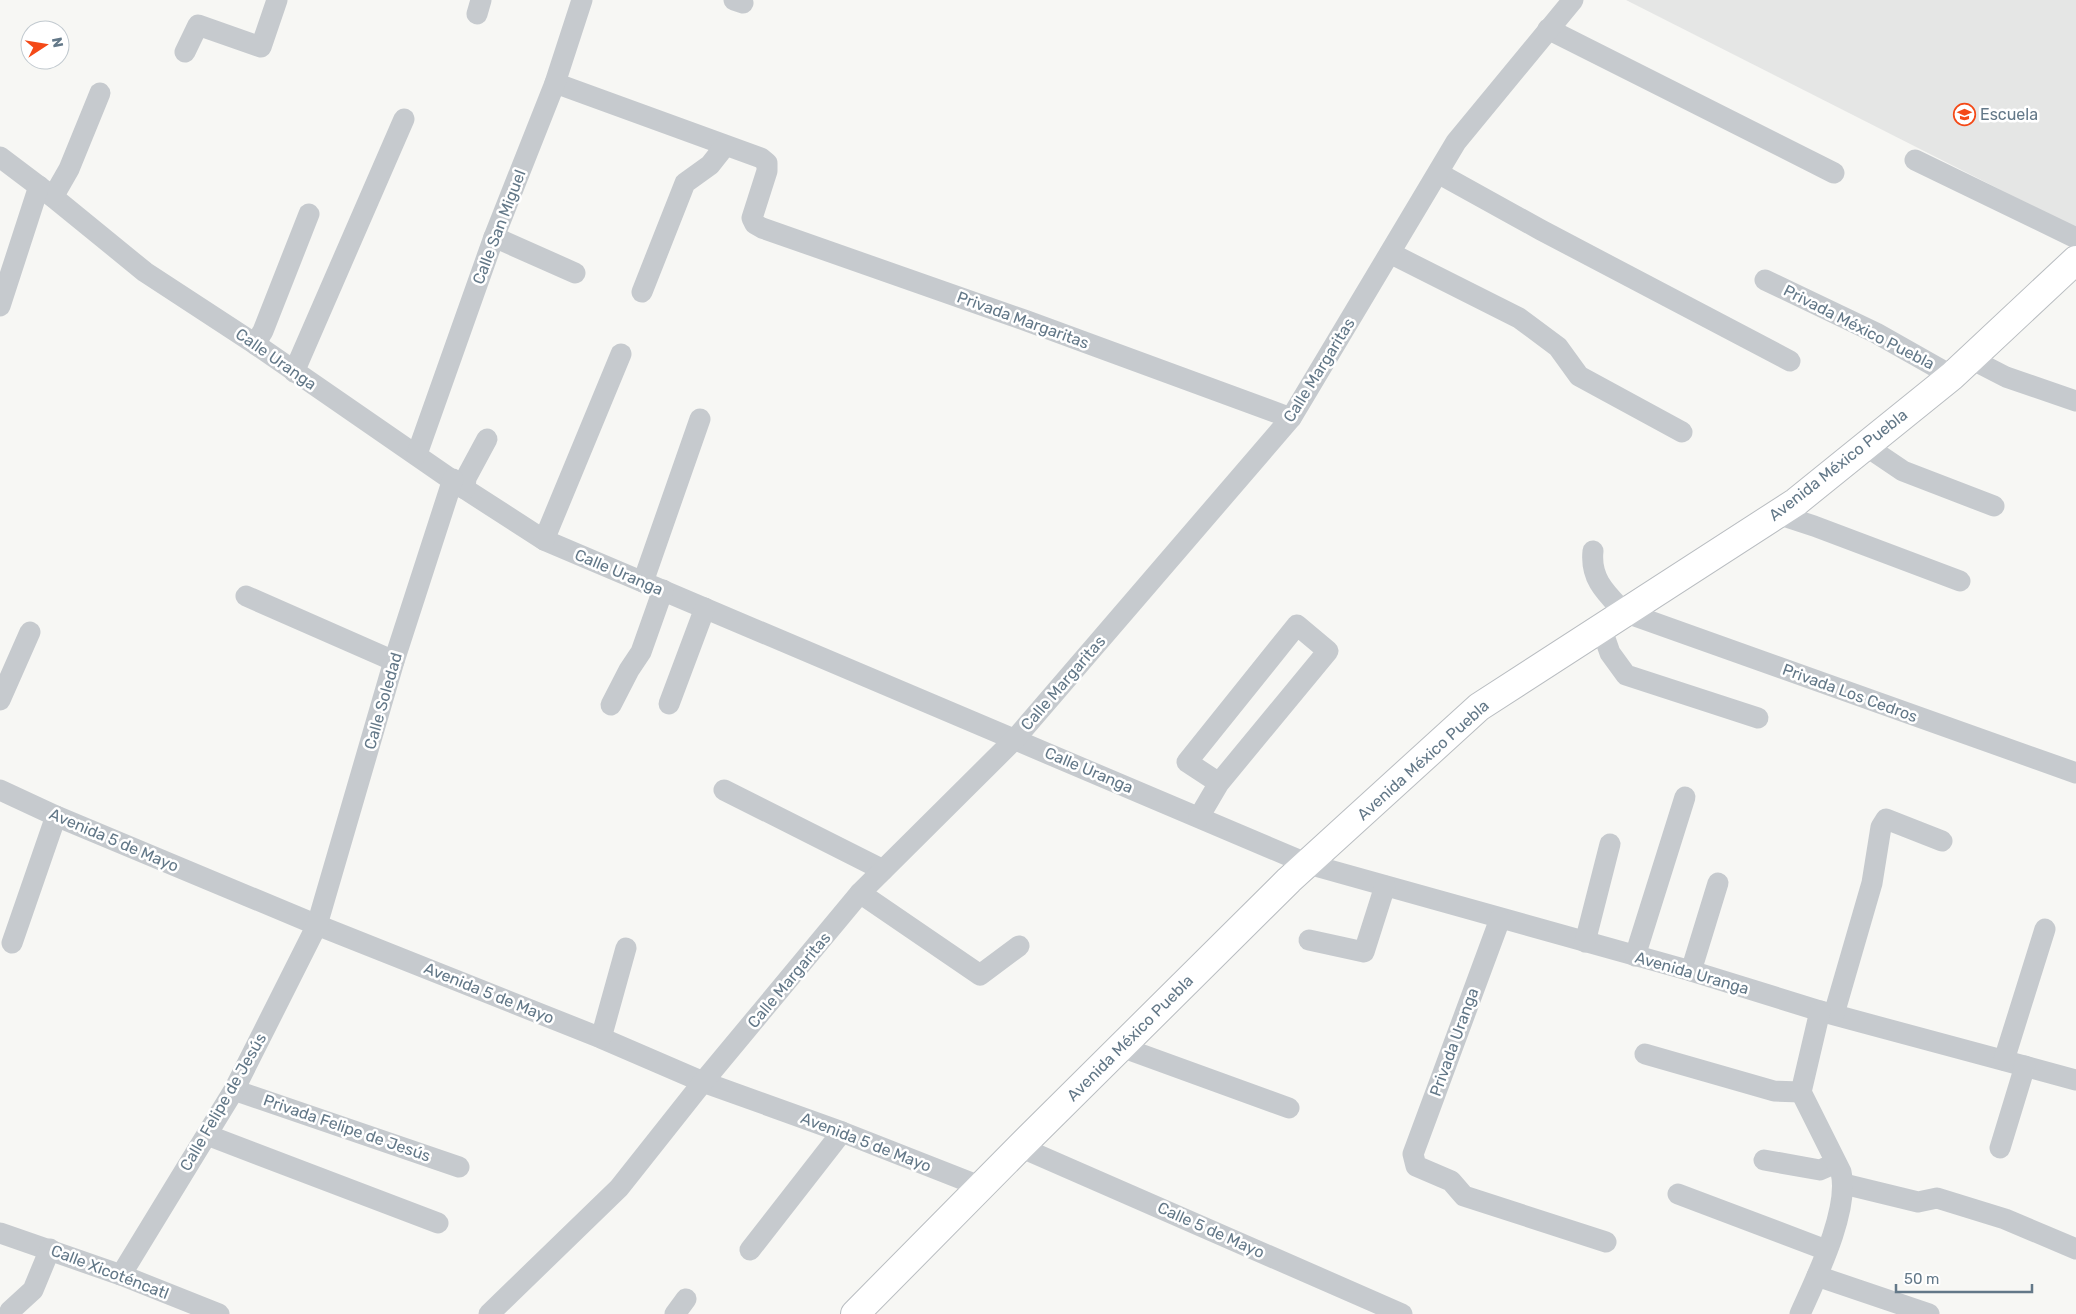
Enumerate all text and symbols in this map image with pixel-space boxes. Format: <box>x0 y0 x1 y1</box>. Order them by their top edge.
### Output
north arrow <box>20 20 70 70</box>
text: N <box>48 36 67 49</box>
school or university icon: Escuela <box>1952 102 1976 126</box>
place label: Escuela <box>1980 105 2038 124</box>
street label: Calle San Miguel <box>468 167 530 287</box>
street label: Privada México Puebla <box>1780 281 1938 373</box>
street label: Privada Margaritas <box>954 287 1092 353</box>
street label: Calle Margaritas <box>1279 314 1359 426</box>
street label: Calle Uranga <box>232 324 320 394</box>
street label: Avenida México Puebla <box>1765 405 1911 525</box>
street label: Calle Uranga <box>572 545 666 599</box>
street label: Calle Margaritas <box>1017 632 1109 734</box>
street label: Calle Soledad <box>360 650 406 752</box>
street label: Privada Los Cedros <box>1780 660 1920 726</box>
street label: Avenida México Puebla <box>1353 696 1493 824</box>
street label: Calle Uranga <box>1042 743 1136 797</box>
street label: Avenida 5 de Mayo <box>47 804 181 876</box>
street label: Calle Margaritas <box>743 928 835 1032</box>
street label: Avenida Uranga <box>1633 948 1751 998</box>
street label: Avenida 5 de Mayo <box>421 958 557 1028</box>
street label: Avenida México Puebla <box>1063 971 1197 1105</box>
street label: Privada Uranga <box>1426 985 1482 1099</box>
street label: Calle Felipe de Jesús <box>176 1030 270 1174</box>
street label: Privada Felipe de Jesús <box>261 1090 433 1166</box>
street label: Avenida 5 de Mayo <box>798 1108 934 1176</box>
street label: Calle 5 de Mayo <box>1155 1198 1267 1262</box>
street label: Calle Xicoténcatl <box>48 1241 172 1303</box>
scale bar <box>1896 1262 2032 1294</box>
text: 50 m <box>1904 1270 1939 1288</box>

